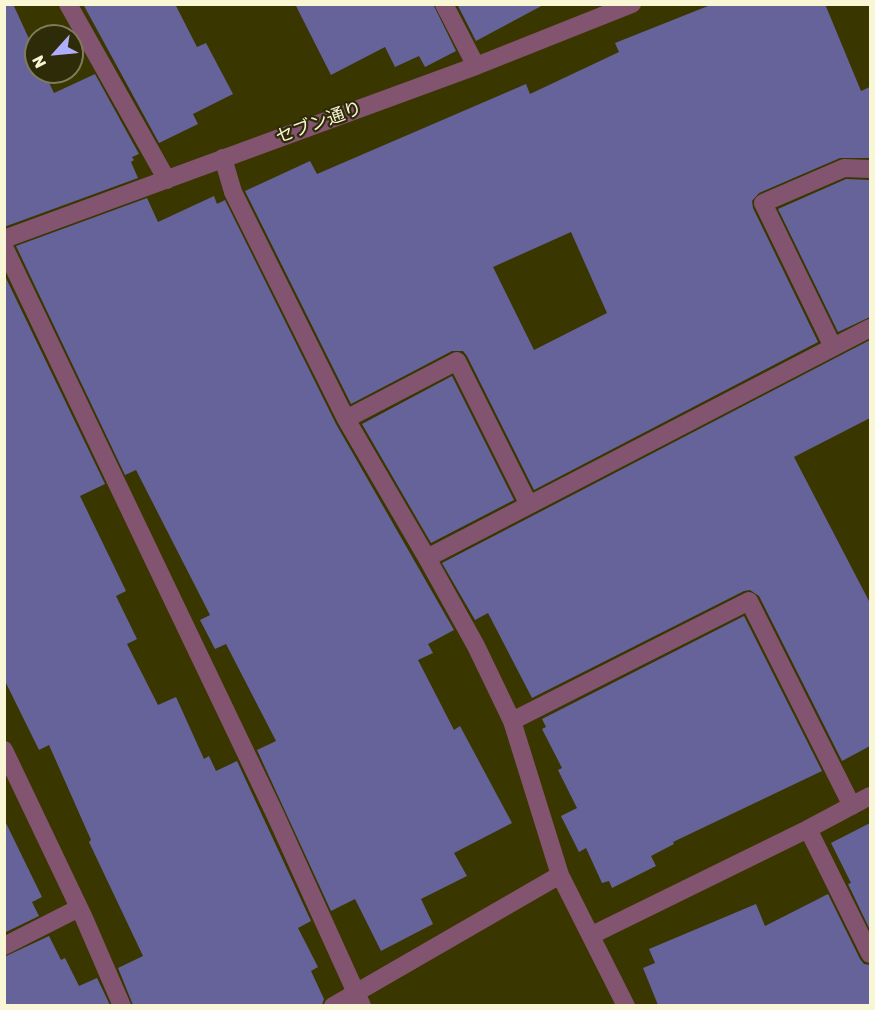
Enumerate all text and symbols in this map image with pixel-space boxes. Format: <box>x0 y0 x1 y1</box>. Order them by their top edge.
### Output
north arrow <box>24 24 84 84</box>
text: N <box>28 52 50 71</box>
street label: セブン通り <box>273 97 365 149</box>

